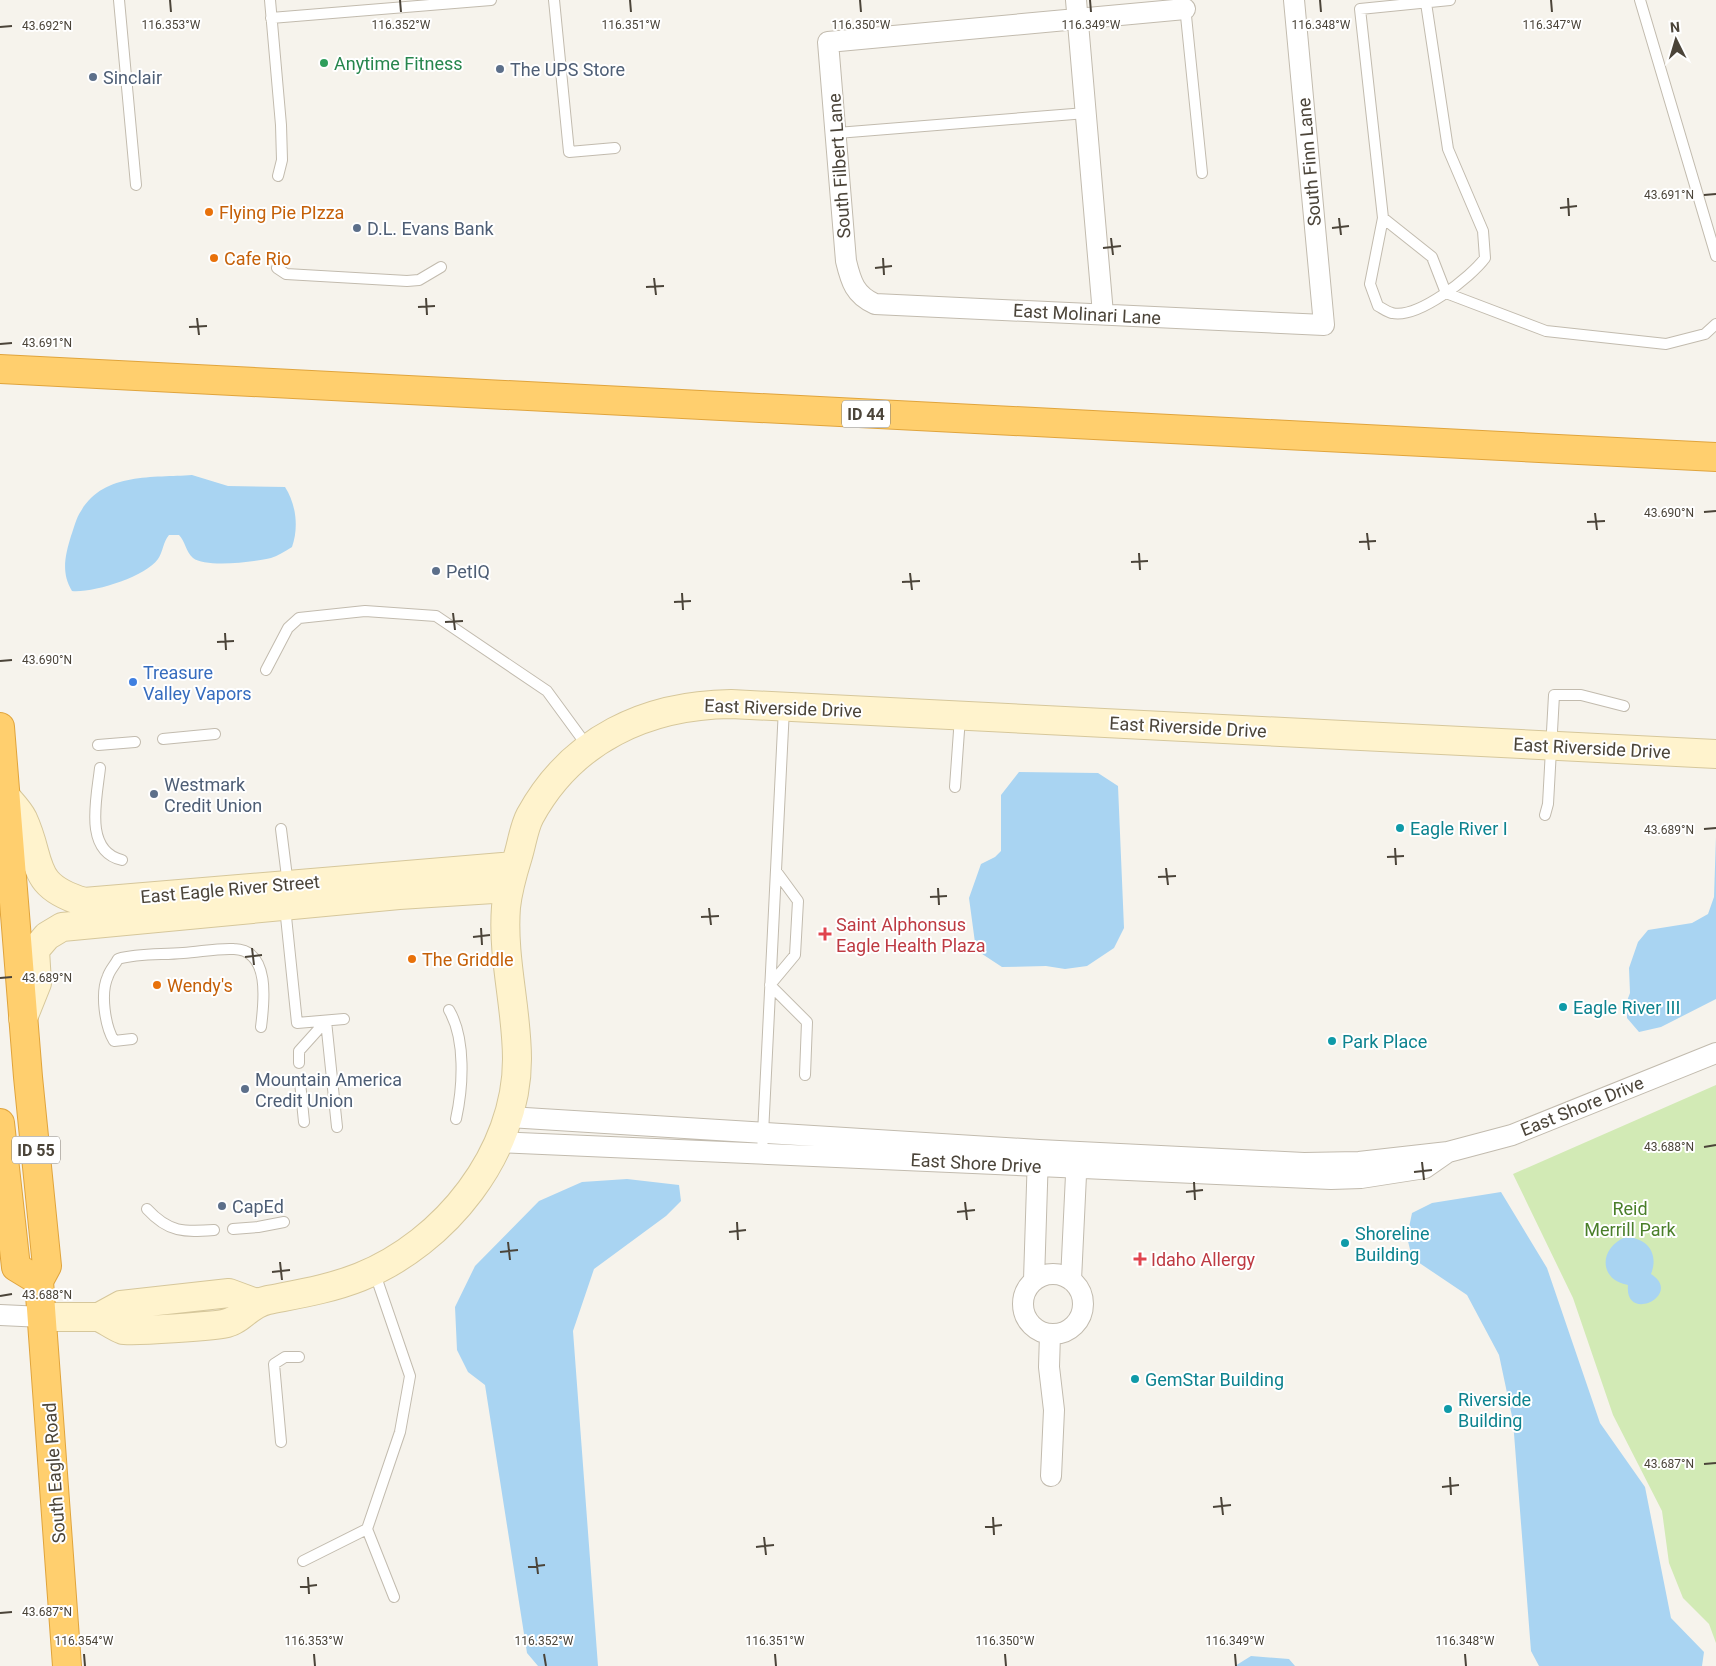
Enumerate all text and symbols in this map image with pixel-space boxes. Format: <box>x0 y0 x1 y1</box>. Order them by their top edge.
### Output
north arrow <box>1651 15 1701 65</box>
text: 116.353°W <box>142 18 201 32</box>
text: 116.352°W <box>372 18 431 32</box>
text: 116.351°W <box>602 18 661 32</box>
text: 116.350°W <box>832 18 891 32</box>
text: 116.349°W <box>1062 18 1121 32</box>
text: 116.348°W <box>1292 18 1351 32</box>
text: 116.347°W <box>1523 18 1582 32</box>
text: 43.692°N <box>22 19 72 33</box>
text: N <box>1669 19 1680 35</box>
place label: Anytime Fitness <box>334 53 463 74</box>
marker: Anytime Fitness <box>318 57 330 69</box>
place label: The UPS Store <box>510 59 625 80</box>
marker: The UPS Store <box>494 63 506 75</box>
place label: Sinclair <box>103 67 162 88</box>
marker: Sinclair <box>87 71 99 83</box>
street label: South Filbert Lane <box>823 93 855 239</box>
street label: South Finn Lane <box>1293 97 1325 227</box>
text: 43.691°N <box>1644 188 1694 202</box>
place label: Flying Pie PIzza <box>219 202 344 223</box>
marker: Flying Pie PIzza <box>203 206 215 218</box>
place label: D.L. Evans Bank <box>367 218 495 239</box>
marker: D.L. Evans Bank <box>351 222 363 234</box>
place label: Cafe Rio <box>224 248 291 269</box>
marker: Cafe Rio <box>208 252 220 264</box>
street label: East Molinari Lane <box>1013 300 1161 328</box>
text: 43.691°N <box>22 336 72 350</box>
road number: ID 44 <box>842 400 890 428</box>
text: 43.690°N <box>1644 506 1694 520</box>
place label: PetIQ <box>446 561 490 582</box>
marker: PetIQ <box>430 565 442 577</box>
text: 43.690°N <box>22 653 72 667</box>
place label: Treasure Valley Vapors <box>143 662 252 704</box>
marker: Treasure Valley Vapors <box>127 676 139 688</box>
street label: East Riverside Drive <box>704 695 862 721</box>
street label: East Riverside Drive <box>1109 712 1267 742</box>
street label: East Riverside Drive <box>1513 733 1671 763</box>
place label: Westmark Credit Union <box>164 774 262 816</box>
marker: Westmark Credit Union <box>148 788 160 800</box>
place label: Eagle River I <box>1410 818 1508 839</box>
marker: Eagle River I <box>1394 822 1406 834</box>
text: 43.689°N <box>1644 823 1694 837</box>
street label: East Eagle River Street <box>139 871 321 907</box>
place label: Saint Alphonsus Eagle Health Plaza <box>836 914 986 956</box>
marker: Saint Alphonsus Eagle Health Plaza <box>818 927 832 941</box>
place label: The Griddle <box>422 949 514 970</box>
marker: The Griddle <box>406 953 418 965</box>
text: 43.689°N <box>22 971 72 985</box>
place label: Wendy's <box>167 975 233 996</box>
marker: Wendy's <box>151 979 163 991</box>
place label: Eagle River III <box>1573 997 1680 1018</box>
marker: Eagle River III <box>1557 1001 1569 1013</box>
place label: Park Place <box>1342 1031 1427 1052</box>
marker: Park Place <box>1326 1035 1338 1047</box>
place label: Mountain America Credit Union <box>255 1069 402 1111</box>
street label: East Shore Drive <box>1517 1072 1647 1140</box>
marker: Mountain America Credit Union <box>239 1083 251 1095</box>
road number: ID 55 <box>12 1136 60 1164</box>
text: 43.688°N <box>1644 1140 1694 1154</box>
street label: East Shore Drive <box>910 1149 1042 1177</box>
place label: CapEd <box>232 1196 284 1217</box>
park label: Reid Merrill Park <box>1584 1198 1677 1240</box>
marker: CapEd <box>216 1200 228 1212</box>
place label: Shoreline Building <box>1355 1223 1430 1265</box>
marker: Shoreline Building <box>1339 1237 1351 1249</box>
place label: Idaho Allergy <box>1151 1249 1256 1270</box>
marker: Idaho Allergy <box>1133 1252 1147 1266</box>
text: 43.688°N <box>22 1288 72 1302</box>
place label: GemStar Building <box>1145 1369 1284 1390</box>
marker: GemStar Building <box>1129 1373 1141 1385</box>
place label: Riverside Building <box>1458 1389 1531 1431</box>
street label: South Eagle Road <box>39 1402 69 1544</box>
marker: Riverside Building <box>1442 1403 1454 1415</box>
text: 43.687°N <box>1644 1457 1694 1471</box>
text: 43.687°N <box>22 1605 72 1619</box>
text: 116.354°W <box>55 1634 114 1648</box>
text: 116.353°W <box>285 1634 344 1648</box>
text: 116.352°W <box>515 1634 574 1648</box>
text: 116.351°W <box>746 1634 805 1648</box>
text: 116.350°W <box>976 1634 1035 1648</box>
text: 116.349°W <box>1206 1634 1265 1648</box>
text: 116.348°W <box>1436 1634 1495 1648</box>

